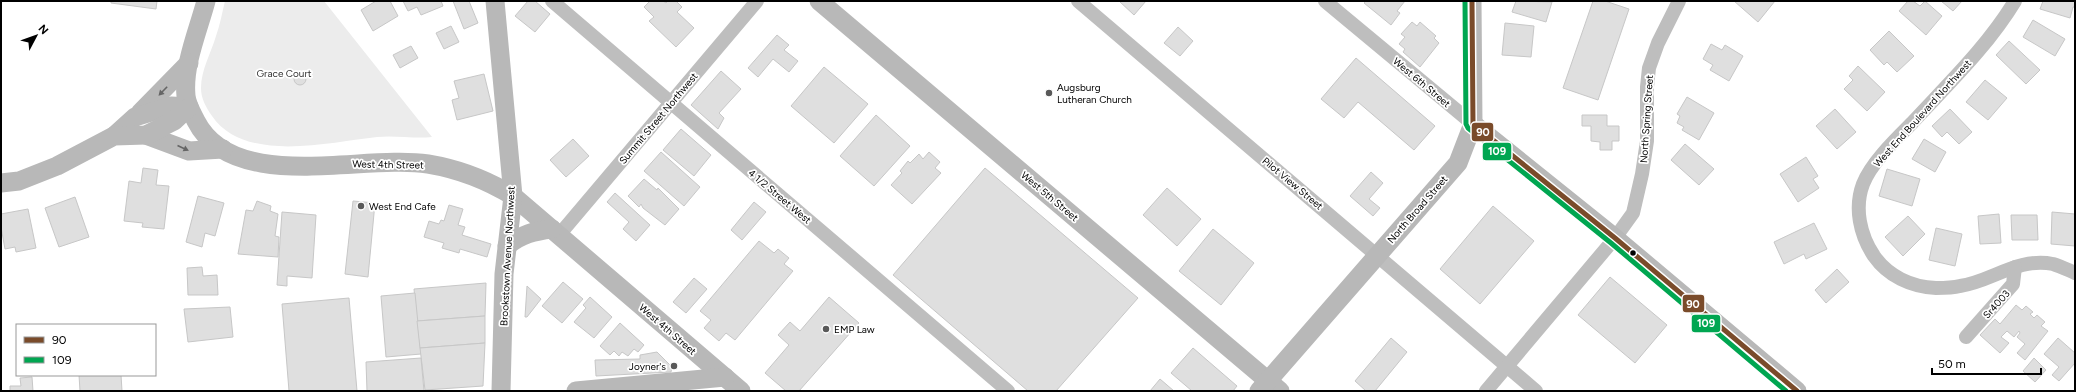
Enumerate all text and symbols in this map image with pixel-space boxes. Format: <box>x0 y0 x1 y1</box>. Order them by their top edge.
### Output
north arrow <box>16 16 56 56</box>
text: N <box>35 22 51 37</box>
street label: West 6th Street <box>1390 55 1453 110</box>
street label: West End Boulevard Northwest <box>1871 57 1974 170</box>
park label: Grace Court <box>256 67 312 80</box>
street label: Summit Street Northwest <box>616 70 701 167</box>
street label: North Spring Street <box>1637 74 1656 164</box>
place label: Augsburg Lutheran Church <box>1057 81 1132 106</box>
one-way arrow <box>158 86 168 96</box>
marker: Augsburg Lutheran Church <box>1044 88 1054 98</box>
line badge: 90 <box>1471 122 1494 142</box>
text: 90 <box>1476 126 1490 139</box>
line badge: 109 <box>1482 142 1512 161</box>
one-way arrow <box>177 145 188 151</box>
text: 109 <box>1488 145 1506 158</box>
street label: Pilot View Street <box>1260 154 1326 213</box>
street label: West 4th Street <box>352 157 424 172</box>
street label: 4 1/2 Street West <box>745 166 814 227</box>
street label: West 5th Street <box>1018 169 1081 224</box>
street label: North Broad Street <box>1384 173 1450 246</box>
street label: Brookstown Avenue Northwest <box>497 186 518 326</box>
place label: West End Cafe <box>369 200 436 213</box>
marker: West End Cafe <box>356 201 366 211</box>
unlabelled marker <box>1628 248 1638 258</box>
street label: Sr4003 <box>1980 287 2013 321</box>
line badge: 90 <box>1682 294 1705 313</box>
text: 90 <box>1686 298 1700 311</box>
street label: West 4th Street <box>636 301 699 358</box>
line badge: 109 <box>1691 314 1721 333</box>
text: 109 <box>1697 317 1715 330</box>
place label: EMP Law <box>834 323 875 336</box>
legend <box>16 324 156 376</box>
marker: EMP Law <box>821 324 831 334</box>
text: 90 <box>52 333 67 347</box>
scale bar <box>1932 350 2041 376</box>
text: 109 <box>52 353 72 367</box>
text: 50 m <box>1938 357 1966 371</box>
place label: Joyner's <box>629 360 666 373</box>
marker: Joyner's <box>669 361 679 371</box>

